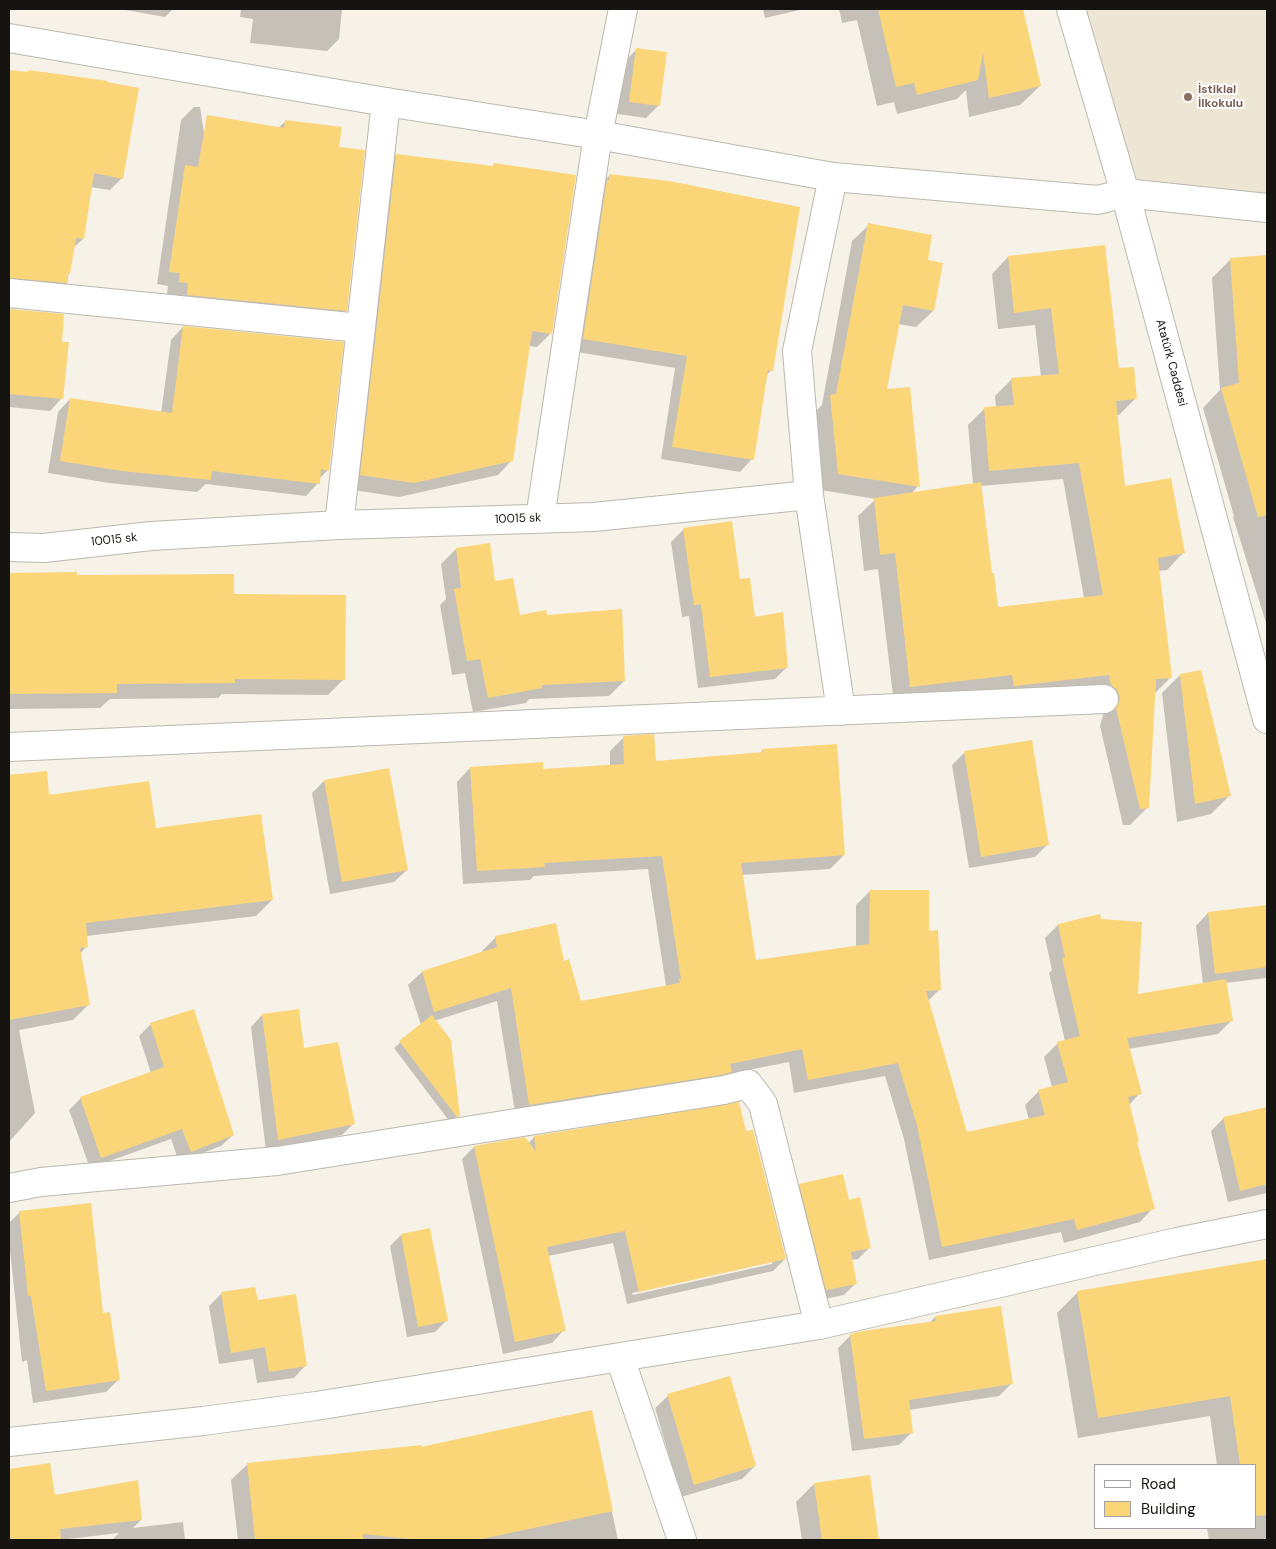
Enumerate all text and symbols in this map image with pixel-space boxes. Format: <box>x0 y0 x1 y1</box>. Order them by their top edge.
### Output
place label: İstiklal İlkokulu <box>1198 83 1243 111</box>
marker: İstiklal İlkokulu <box>1182 91 1194 103</box>
street label: Atatürk Caddesi <box>1152 318 1190 408</box>
street label: 10015 sk <box>495 511 541 527</box>
street label: 10015 sk <box>90 530 138 550</box>
legend <box>1094 1464 1256 1529</box>
text: Road <box>1141 1474 1176 1494</box>
text: Building <box>1141 1499 1196 1519</box>

